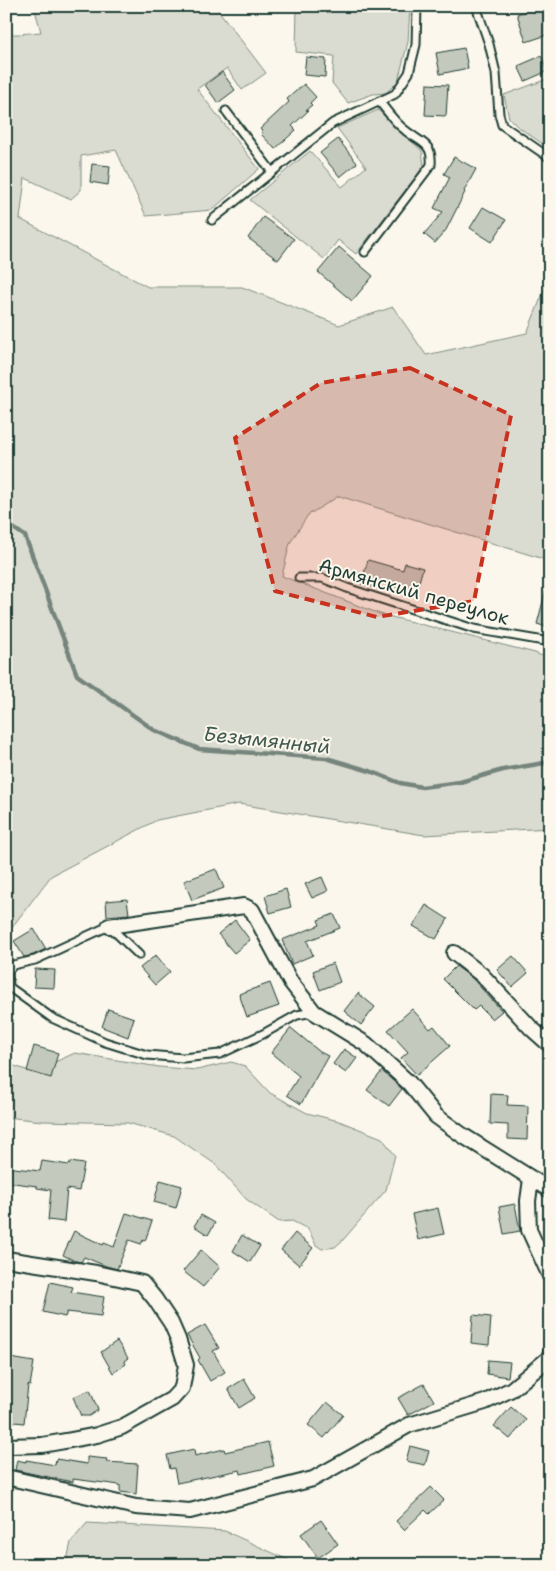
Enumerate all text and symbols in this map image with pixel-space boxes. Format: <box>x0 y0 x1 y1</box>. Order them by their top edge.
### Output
street label: Армянский переулок <box>316 552 512 631</box>
water label: Безымянный <box>202 720 332 760</box>

